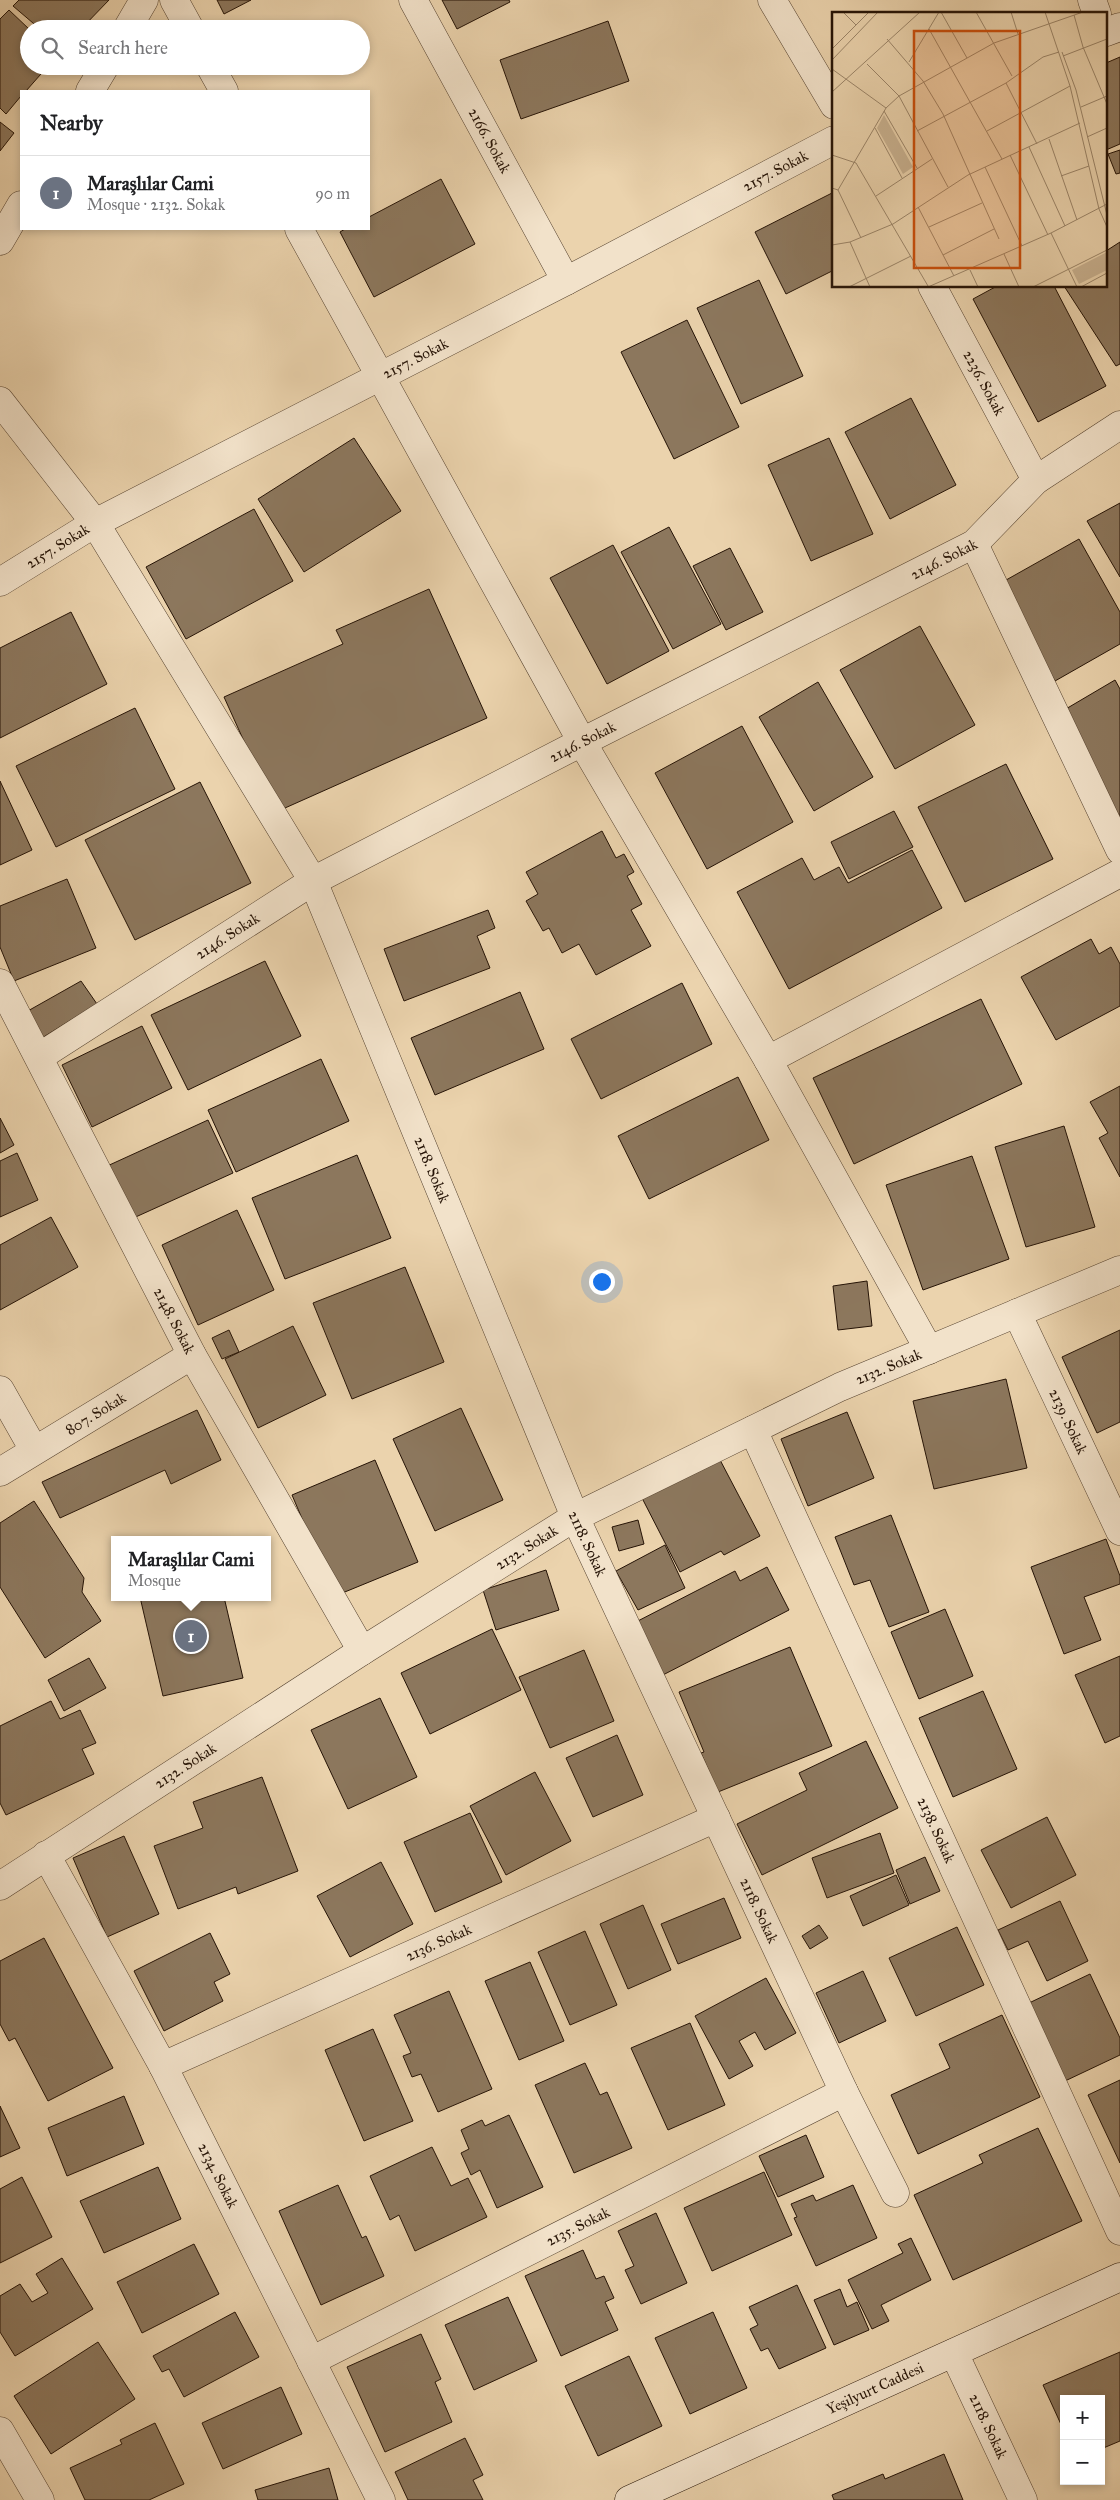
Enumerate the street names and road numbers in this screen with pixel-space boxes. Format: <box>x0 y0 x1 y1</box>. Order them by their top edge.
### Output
street label: 2166. Sokak <box>464 105 515 176</box>
street label: 2157. Sokak <box>740 146 811 195</box>
street label: 2157. Sokak <box>380 334 451 383</box>
street label: 2236. Sokak <box>959 347 1009 419</box>
street label: 2157. Sokak <box>23 520 93 572</box>
street label: 2146. Sokak <box>908 535 980 583</box>
street label: 2146. Sokak <box>546 717 619 766</box>
street label: 2146. Sokak <box>192 909 263 963</box>
street label: 2118. Sokak <box>410 1134 454 1206</box>
street label: 2148. Sokak <box>150 1284 199 1357</box>
street label: 2132. Sokak <box>853 1345 924 1389</box>
street label: 2139. Sokak <box>1045 1386 1091 1457</box>
street label: 807. Sokak <box>62 1388 129 1439</box>
street label: 2118. Sokak <box>565 1508 610 1579</box>
street label: 2132. Sokak <box>492 1521 561 1574</box>
street label: 2132. Sokak <box>151 1739 220 1792</box>
street label: 2138. Sokak <box>913 1794 959 1866</box>
street label: 2118. Sokak <box>736 1875 782 1946</box>
street label: 2136. Sokak <box>403 1920 474 1965</box>
street label: 2134. Sokak <box>194 2140 242 2211</box>
street label: 2135. Sokak <box>543 2203 613 2250</box>
street label: Yeşilyurt Caddesi <box>823 2358 926 2418</box>
street label: 2118. Sokak <box>965 2391 1011 2462</box>

